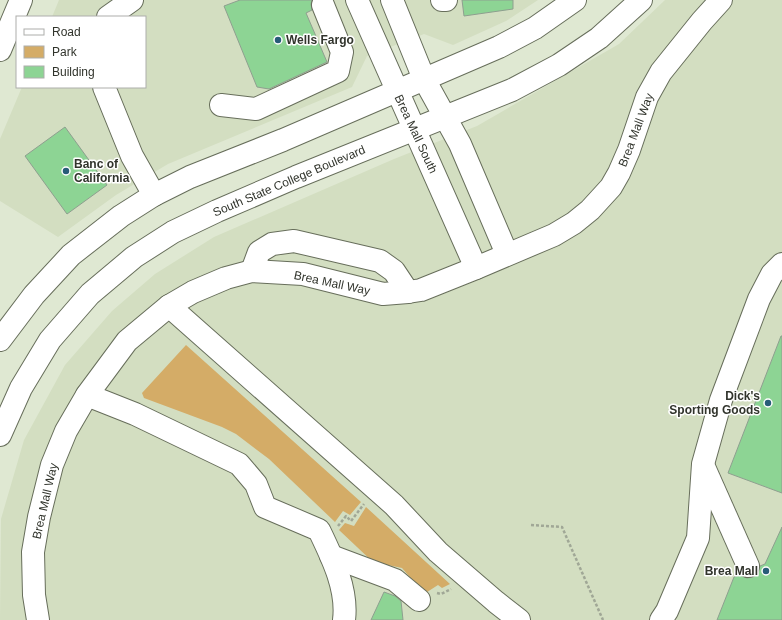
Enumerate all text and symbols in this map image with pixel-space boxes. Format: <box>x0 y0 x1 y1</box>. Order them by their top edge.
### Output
legend <box>16 16 146 88</box>
text: Road <box>52 25 81 39</box>
place label: Wells Fargo <box>286 33 354 47</box>
marker: Wells Fargo <box>273 35 283 45</box>
text: Park <box>52 45 78 59</box>
text: Building <box>52 65 95 79</box>
street label: Brea Mall Way <box>616 91 656 169</box>
street label: Brea Mall South <box>392 92 440 176</box>
street label: South State College Boulevard <box>211 142 367 220</box>
place label: Banc of California <box>74 157 130 185</box>
marker: Banc of California <box>61 166 71 176</box>
street label: Brea Mall Way <box>293 268 371 298</box>
place label: Dick's Sporting Goods <box>669 389 760 417</box>
marker: Dick's Sporting Goods <box>763 398 773 408</box>
street label: Brea Mall Way <box>29 462 61 540</box>
place label: Brea Mall <box>705 564 758 578</box>
marker: Brea Mall <box>761 566 771 576</box>

